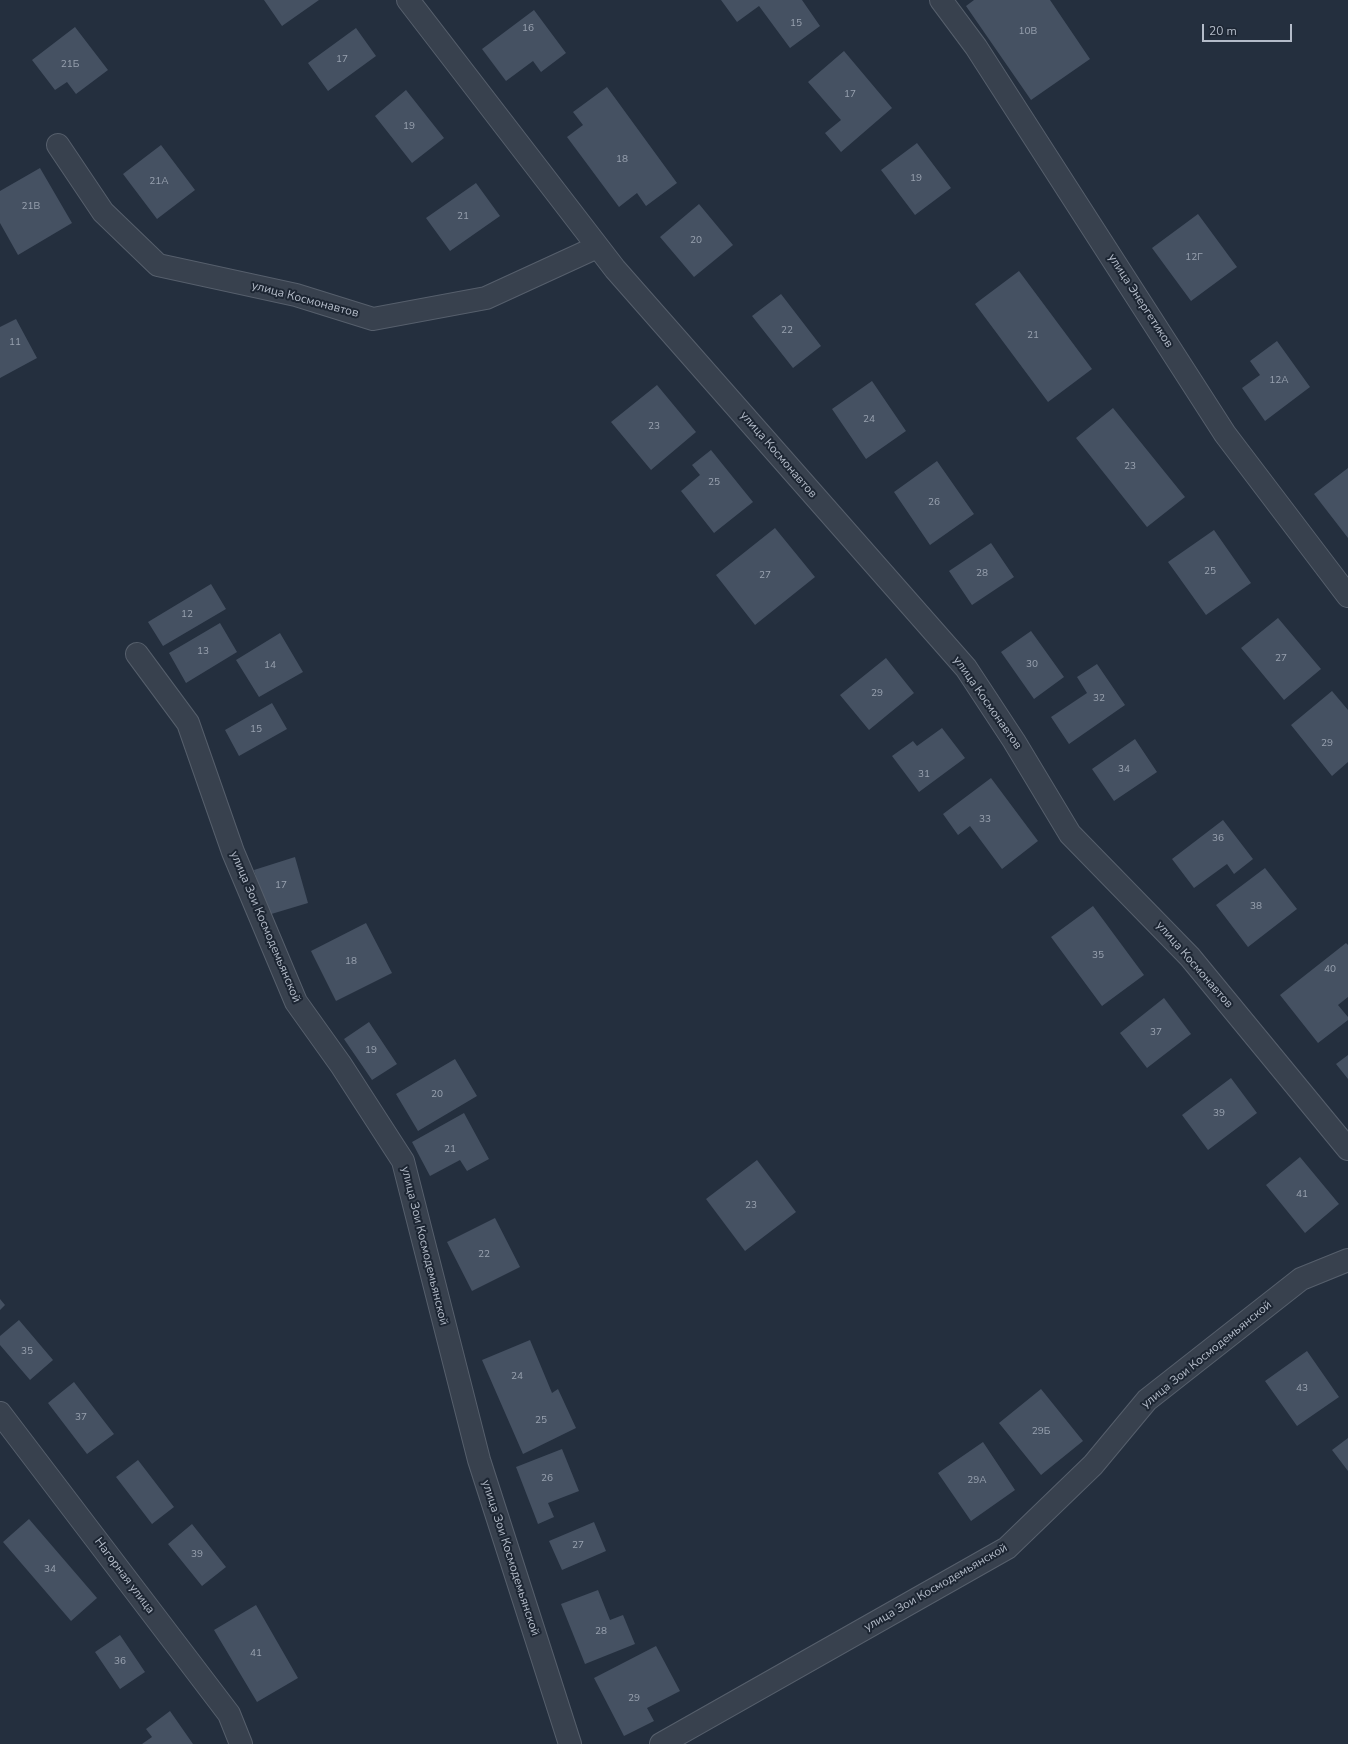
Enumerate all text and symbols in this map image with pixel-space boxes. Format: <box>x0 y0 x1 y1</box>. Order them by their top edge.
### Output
scale bar <box>1204 16 1294 42</box>
house number: 15 <box>790 18 802 30</box>
house number: 16 <box>522 23 534 35</box>
text: 20 m <box>1209 23 1237 39</box>
house number: 10В <box>1019 26 1037 38</box>
house number: 17 <box>336 54 348 66</box>
house number: 21Б <box>61 59 79 71</box>
house number: 17 <box>844 89 856 101</box>
house number: 19 <box>403 121 415 133</box>
house number: 18 <box>616 154 628 166</box>
house number: 19 <box>910 173 922 185</box>
house number: 21А <box>149 176 169 188</box>
house number: 21В <box>22 201 40 213</box>
house number: 21 <box>457 211 469 223</box>
house number: 20 <box>690 235 702 247</box>
street label: улица Энергетиков <box>1104 251 1176 351</box>
house number: 12Г <box>1185 252 1203 264</box>
street label: улица Космонавтов <box>250 279 360 321</box>
house number: 22 <box>781 325 793 337</box>
house number: 21 <box>1027 330 1039 342</box>
house number: 11 <box>9 337 21 349</box>
house number: 12А <box>1269 375 1289 387</box>
street label: улица Космонавтов <box>736 409 820 501</box>
house number: 24 <box>863 414 875 426</box>
house number: 23 <box>648 421 660 433</box>
house number: 23 <box>1124 461 1136 473</box>
house number: 25 <box>708 477 720 489</box>
house number: 26 <box>928 497 940 509</box>
house number: 25 <box>1204 566 1216 578</box>
house number: 28 <box>976 568 988 580</box>
house number: 27 <box>759 570 771 582</box>
house number: 12 <box>181 609 193 621</box>
house number: 13 <box>197 646 209 658</box>
house number: 27 <box>1275 653 1287 665</box>
street label: улица Космонавтов <box>950 654 1024 752</box>
house number: 30 <box>1026 659 1038 671</box>
house number: 14 <box>264 660 276 672</box>
house number: 29 <box>871 688 883 700</box>
house number: 32 <box>1093 693 1105 705</box>
house number: 15 <box>250 724 262 736</box>
house number: 29 <box>1321 738 1333 750</box>
house number: 34 <box>1118 764 1130 776</box>
house number: 31 <box>918 769 930 781</box>
house number: 33 <box>979 814 991 826</box>
house number: 36 <box>1212 833 1224 845</box>
street label: улица Зои Космодемьянской <box>226 849 304 1005</box>
house number: 17 <box>275 880 287 892</box>
house number: 38 <box>1250 901 1262 913</box>
street label: улица Космонавтов <box>1152 919 1236 1011</box>
house number: 35 <box>1092 950 1104 962</box>
house number: 18 <box>345 956 357 968</box>
house number: 40 <box>1324 964 1336 976</box>
house number: 37 <box>1150 1027 1162 1039</box>
house number: 19 <box>365 1045 377 1057</box>
house number: 20 <box>431 1089 443 1101</box>
house number: 39 <box>1213 1108 1225 1120</box>
house number: 21 <box>444 1144 456 1156</box>
street label: улица Зои Космодемьянской <box>397 1165 451 1327</box>
house number: 41 <box>1296 1189 1308 1201</box>
house number: 23 <box>745 1200 757 1212</box>
house number: 22 <box>478 1249 490 1261</box>
street label: улица Зои Космодемьянской <box>1139 1298 1275 1412</box>
house number: 35 <box>21 1346 33 1358</box>
house number: 24 <box>511 1371 523 1383</box>
house number: 43 <box>1296 1383 1308 1395</box>
house number: 37 <box>75 1412 87 1424</box>
house number: 25 <box>535 1415 547 1427</box>
house number: 29Б <box>1032 1426 1050 1438</box>
house number: 26 <box>541 1473 553 1485</box>
house number: 29А <box>967 1475 987 1487</box>
street label: улица Зои Космодемьянской <box>478 1478 542 1638</box>
street label: Нагорная улица <box>91 1535 157 1617</box>
house number: 27 <box>572 1540 584 1552</box>
street label: улица Зои Космодемьянской <box>862 1541 1010 1635</box>
house number: 39 <box>191 1549 203 1561</box>
house number: 34 <box>44 1564 56 1576</box>
house number: 28 <box>595 1626 607 1638</box>
house number: 41 <box>250 1648 262 1660</box>
house number: 36 <box>114 1656 126 1668</box>
house number: 29 <box>628 1693 640 1705</box>

